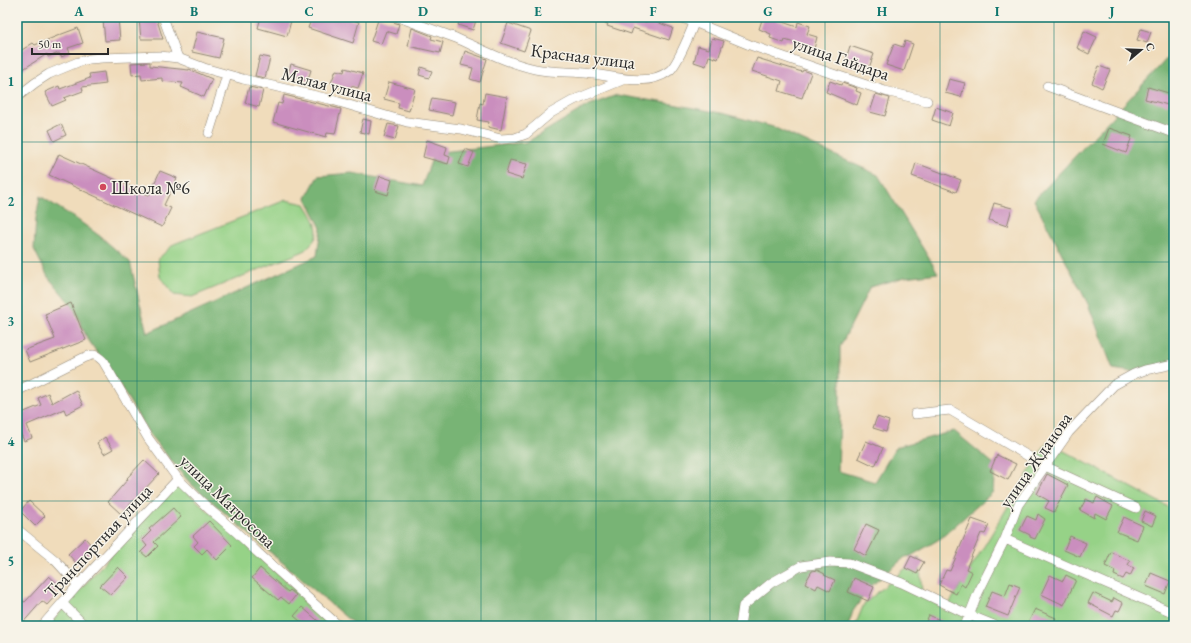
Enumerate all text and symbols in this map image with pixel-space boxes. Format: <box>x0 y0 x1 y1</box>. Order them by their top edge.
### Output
text: A <box>73 3 84 20</box>
text: B <box>190 3 198 20</box>
text: C <box>304 3 314 20</box>
text: D <box>418 3 428 20</box>
text: E <box>534 3 542 20</box>
text: F <box>649 3 657 20</box>
text: G <box>763 3 773 20</box>
text: H <box>877 3 888 20</box>
text: I <box>995 3 1000 20</box>
text: J <box>1108 3 1115 20</box>
scale bar <box>32 30 108 56</box>
north arrow <box>1121 30 1161 70</box>
street label: улица Гайдара <box>789 31 893 86</box>
text: 50 m <box>38 36 62 52</box>
street label: Красная улица <box>529 38 637 74</box>
text: С <box>1143 41 1158 53</box>
street label: Малая улица <box>279 62 375 107</box>
text: 1 <box>8 73 15 90</box>
place label: Школа №6 <box>111 176 190 199</box>
marker: Школа №6 <box>98 182 108 192</box>
text: 2 <box>8 193 15 210</box>
text: 3 <box>8 313 15 330</box>
street label: улица Жданова <box>994 407 1077 512</box>
text: 4 <box>8 433 15 450</box>
street label: улица Матросова <box>175 449 282 553</box>
street label: Транспортная улица <box>39 479 157 603</box>
text: 5 <box>8 553 14 570</box>

